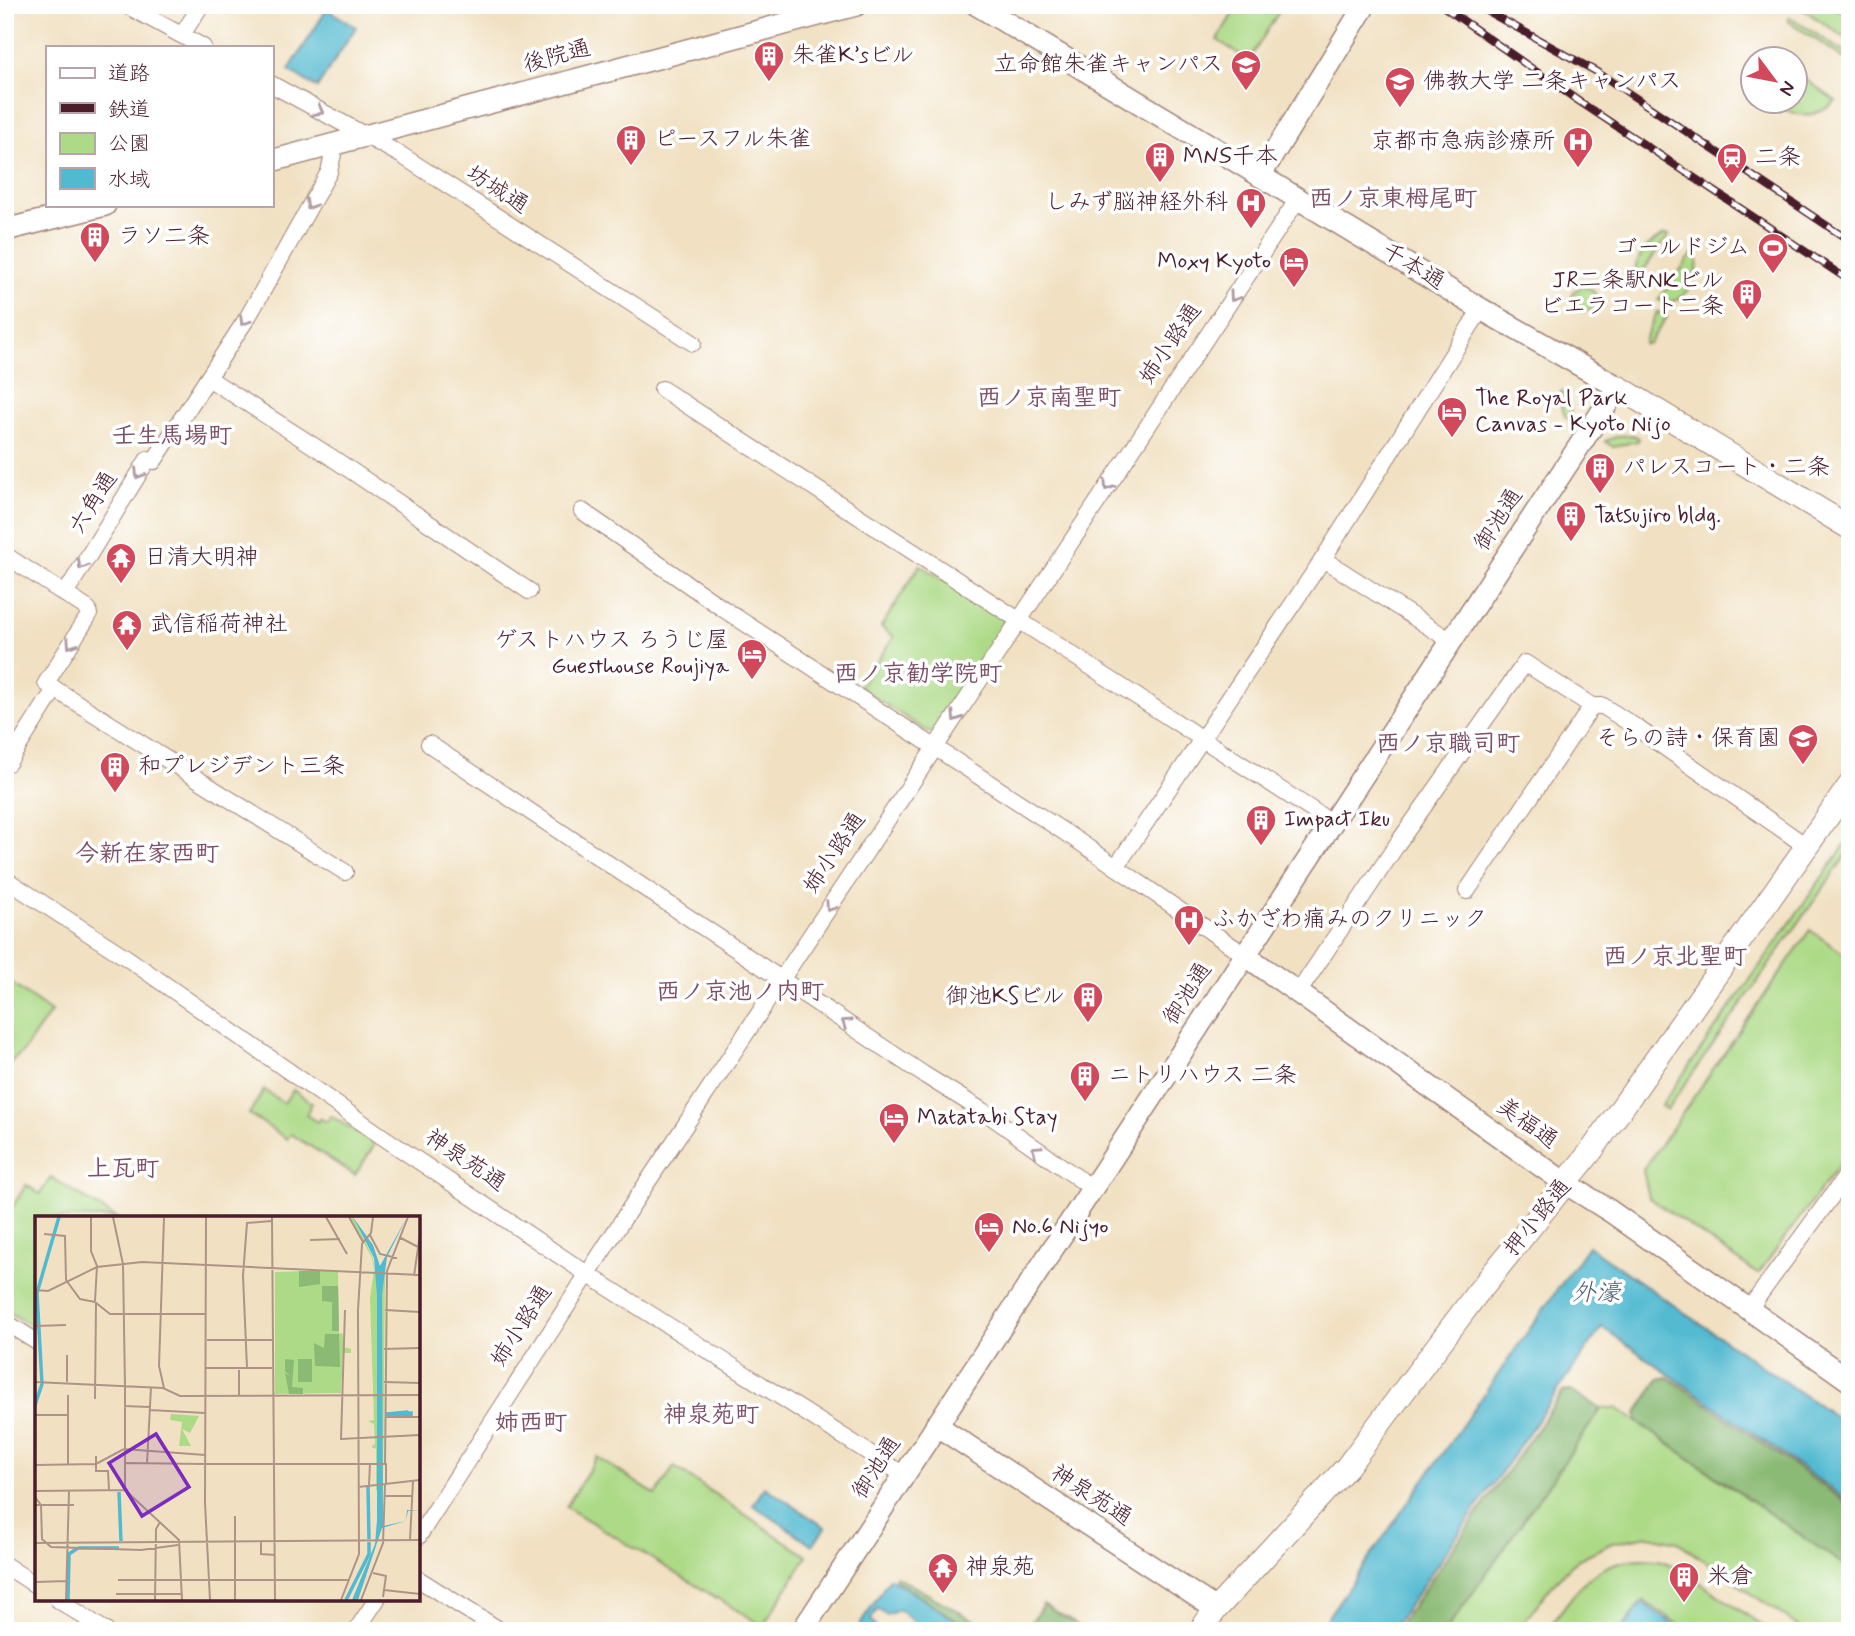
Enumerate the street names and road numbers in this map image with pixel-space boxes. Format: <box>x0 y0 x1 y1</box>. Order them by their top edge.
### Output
street label: 後院通 <box>520 34 594 80</box>
street label: 坊城通 <box>460 159 534 221</box>
street label: 千本通 <box>1376 236 1450 298</box>
street label: 姉小路通 <box>1133 297 1209 391</box>
street label: 六角通 <box>63 466 125 540</box>
street label: 御池通 <box>1468 483 1530 557</box>
street label: 姉小路通 <box>797 806 873 900</box>
street label: 御池通 <box>1157 957 1219 1031</box>
street label: 美福通 <box>1490 1092 1564 1156</box>
street label: 神泉苑通 <box>418 1123 512 1199</box>
street label: 押小路通 <box>1497 1173 1579 1263</box>
street label: 姉小路通 <box>484 1279 560 1373</box>
street label: 御池通 <box>846 1431 908 1505</box>
street label: 神泉苑通 <box>1044 1458 1138 1534</box>

